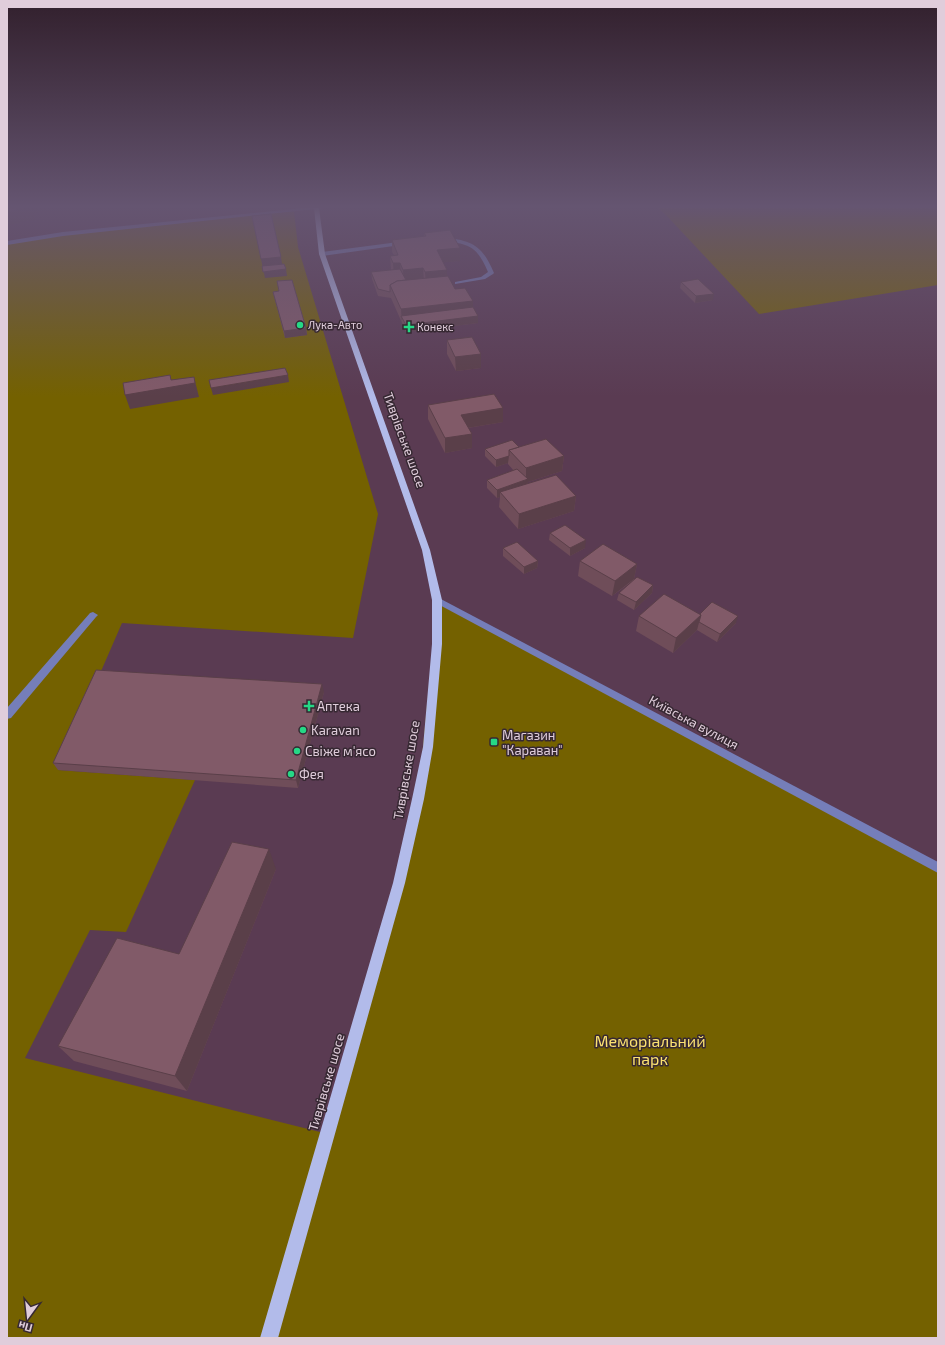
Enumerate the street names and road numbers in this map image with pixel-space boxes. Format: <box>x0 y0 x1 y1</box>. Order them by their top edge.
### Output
street label: Тиврівське шосе <box>380 390 430 490</box>
street label: Київська вулиця <box>646 692 742 752</box>
street label: Тиврівське шосе <box>389 719 423 821</box>
street label: Тиврівське шосе <box>304 1032 348 1132</box>

